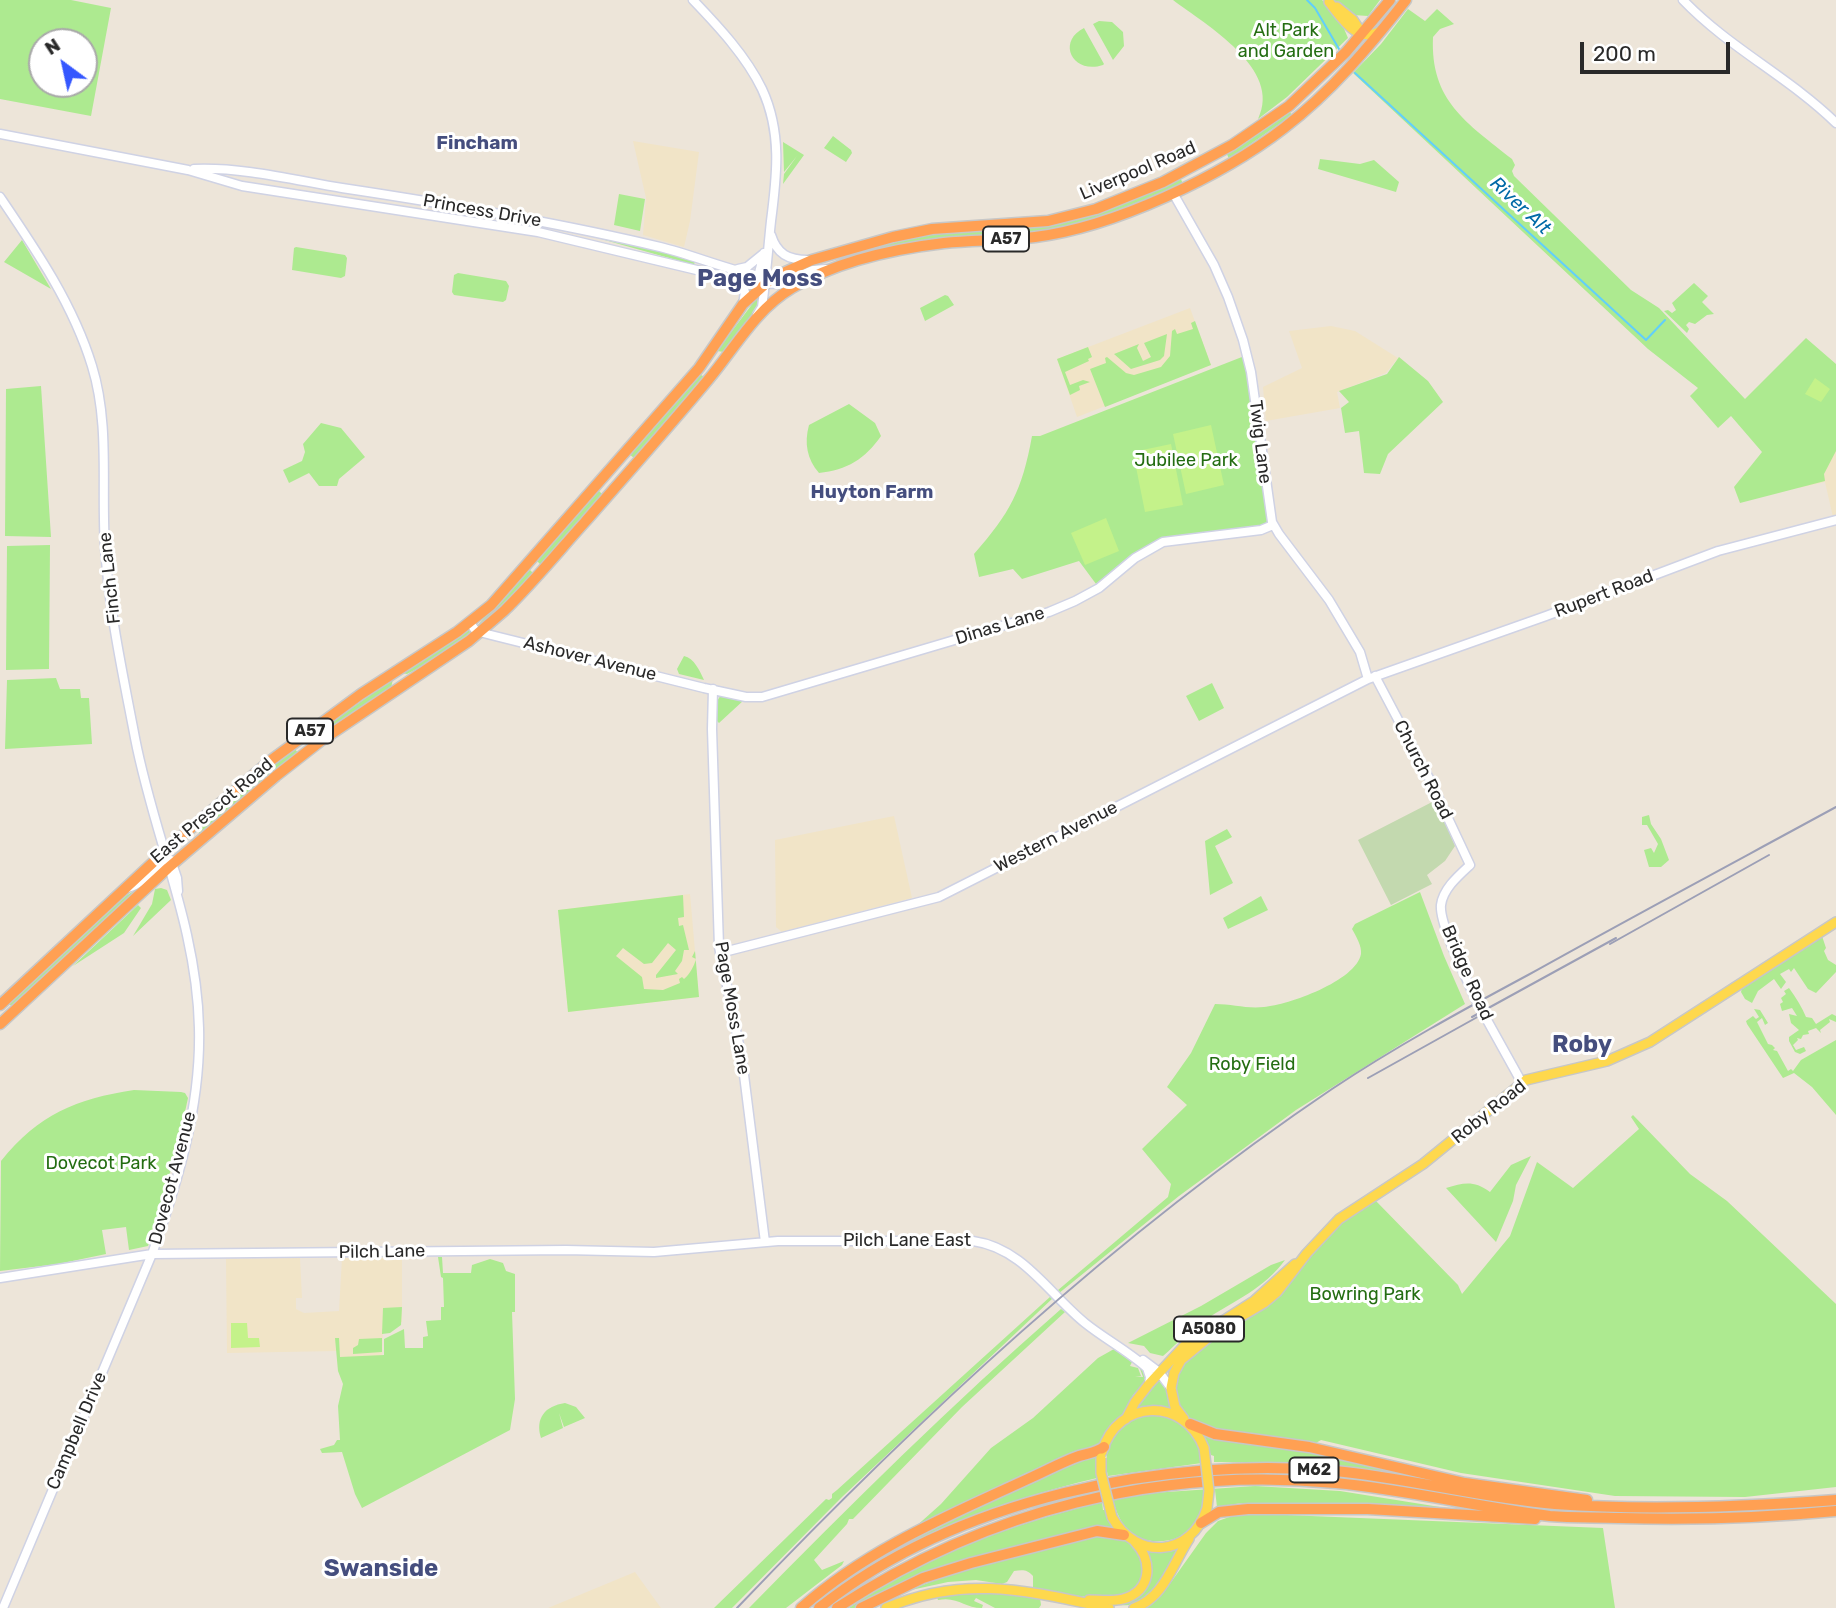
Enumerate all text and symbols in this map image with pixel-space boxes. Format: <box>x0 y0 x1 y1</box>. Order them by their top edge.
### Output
park label: Alt Park and Garden <box>1238 20 1334 62</box>
north arrow <box>28 28 98 98</box>
scale bar <box>1584 28 1734 72</box>
text: N <box>40 33 64 60</box>
text: 200 m <box>1593 41 1656 66</box>
district label: Fincham <box>436 133 518 155</box>
street label: Liverpool Road <box>1077 137 1199 205</box>
water label: River Alt <box>1485 172 1555 240</box>
street label: Princess Drive <box>421 190 543 232</box>
road number: A57 <box>983 227 1029 252</box>
district label: Page Moss <box>697 265 823 293</box>
street label: Twig Lane <box>1244 399 1276 485</box>
park label: Jubilee Park <box>1134 450 1238 472</box>
district label: Huyton Farm <box>810 482 934 504</box>
street label: Finch Lane <box>94 531 126 625</box>
street label: Rupert Road <box>1551 565 1657 623</box>
street label: Dinas Lane <box>953 602 1047 650</box>
street label: Ashover Avenue <box>521 632 659 686</box>
street label: Church Road <box>1389 717 1457 823</box>
road number: A57 <box>287 718 333 744</box>
street label: East Prescot Road <box>146 753 278 869</box>
street label: Western Avenue <box>991 797 1121 877</box>
street label: Bridge Road <box>1436 922 1498 1024</box>
street label: Page Moss Lane <box>710 940 754 1076</box>
district label: Roby <box>1552 1031 1612 1059</box>
park label: Roby Field <box>1209 1054 1295 1076</box>
street label: Roby Road <box>1447 1075 1531 1149</box>
street label: Dovecot Avenue <box>145 1109 201 1247</box>
park label: Dovecot Park <box>45 1153 157 1175</box>
street label: Pilch Lane East <box>843 1230 971 1252</box>
street label: Pilch Lane <box>338 1240 426 1264</box>
park label: Bowring Park <box>1309 1284 1421 1306</box>
road number: A5080 <box>1174 1316 1244 1342</box>
street label: Campbell Drive <box>42 1369 112 1493</box>
road number: M62 <box>1290 1458 1338 1482</box>
district label: Swanside <box>324 1555 438 1583</box>

